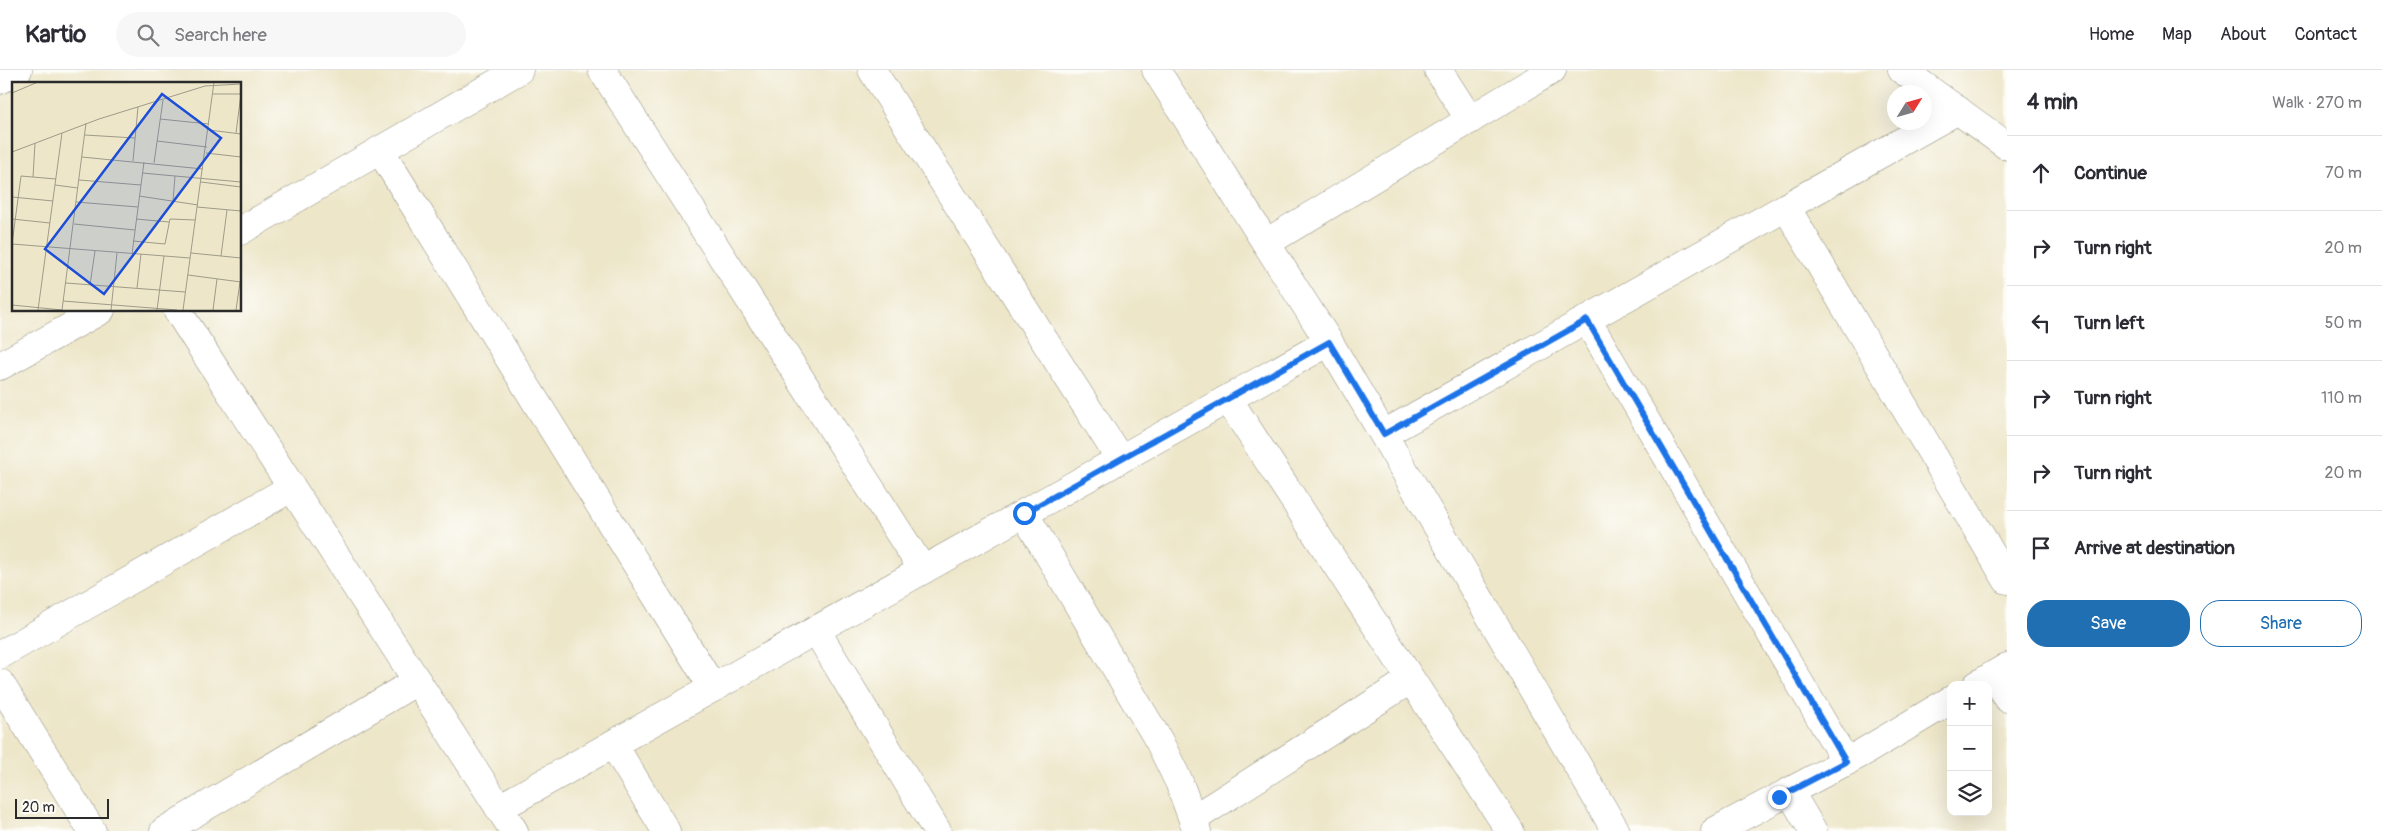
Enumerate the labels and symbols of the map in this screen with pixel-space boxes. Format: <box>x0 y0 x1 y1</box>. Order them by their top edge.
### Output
inset map <box>12 82 241 311</box>
north arrow <box>1887 85 1932 130</box>
route start <box>1013 502 1036 525</box>
route end <box>1768 786 1791 809</box>
scale bar <box>15 796 109 819</box>

